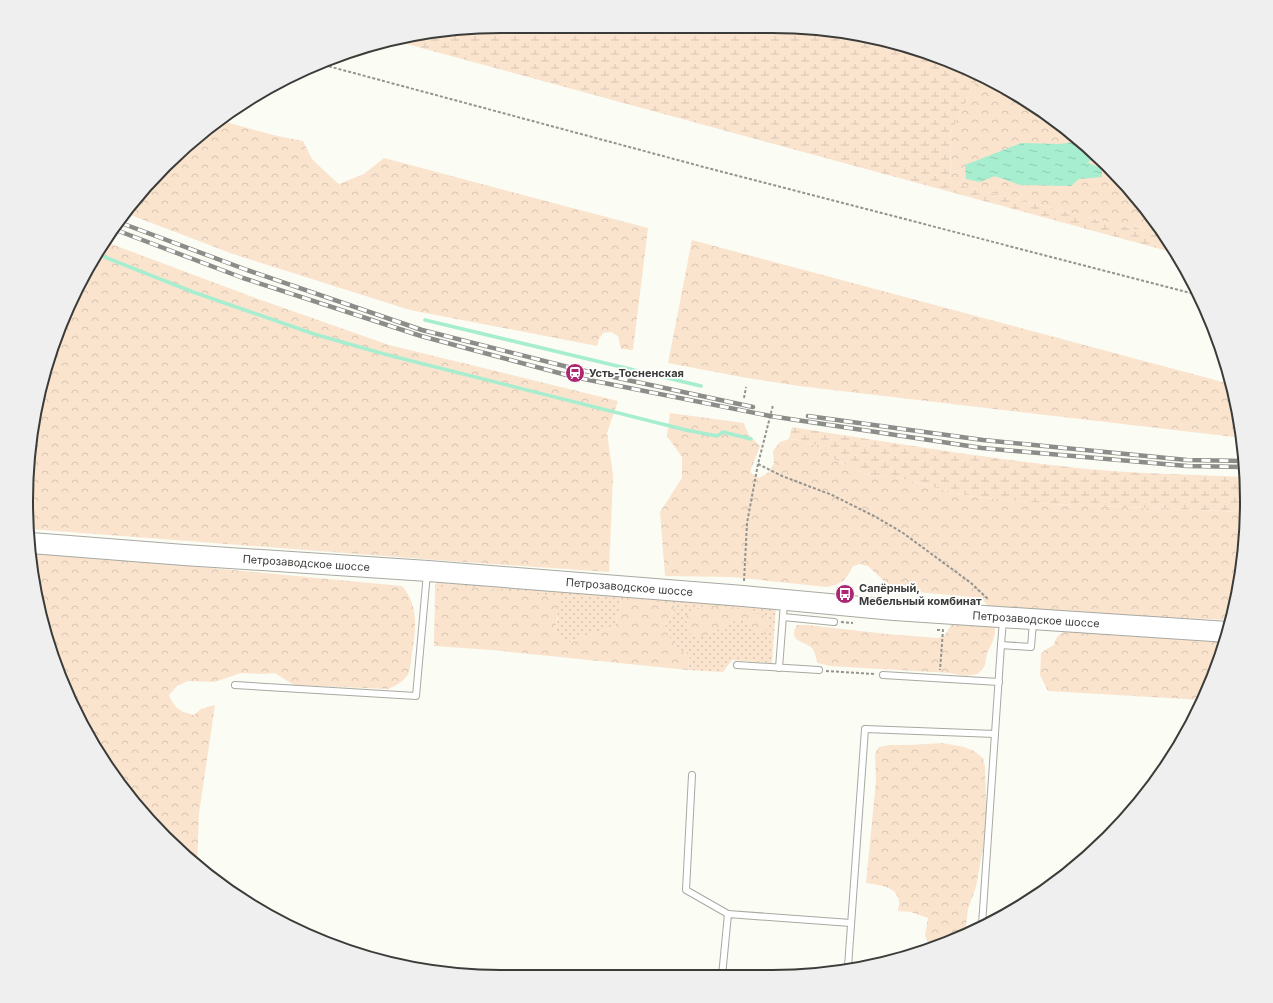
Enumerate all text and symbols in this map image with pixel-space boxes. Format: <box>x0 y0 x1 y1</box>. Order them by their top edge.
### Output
station icon: Усть-Тосненская <box>564 362 586 384</box>
place label: Усть-Тосненская <box>589 366 684 380</box>
street label: Петрозаводское шоссе <box>242 552 370 574</box>
street label: Петрозаводское шоссе <box>565 575 693 599</box>
place label: Сапёрный, Мебельный комбинат <box>859 581 982 608</box>
bus stop icon: Сапёрный, Мебельный комбинат <box>834 583 856 605</box>
street label: Петрозаводское шоссе <box>972 608 1100 631</box>

